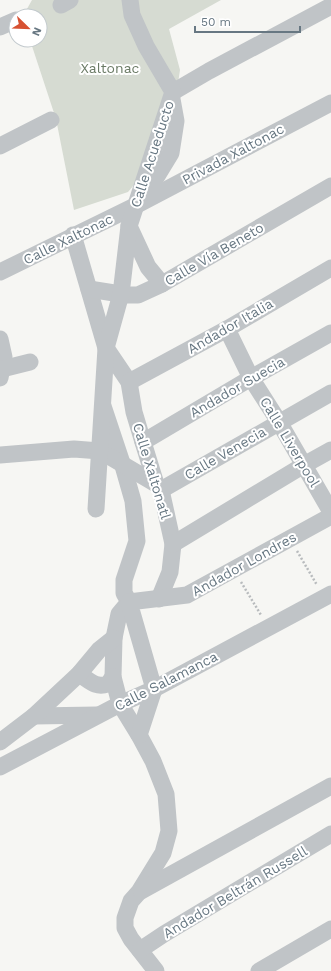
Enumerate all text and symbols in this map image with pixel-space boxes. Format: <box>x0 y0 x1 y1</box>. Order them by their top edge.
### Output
north arrow <box>8 8 48 48</box>
scale bar <box>195 8 300 34</box>
text: 50 m <box>201 15 231 29</box>
text: N <box>29 25 44 38</box>
park label: Xaltonac <box>81 60 140 76</box>
street label: Calle Acueducto <box>127 98 177 210</box>
street label: Privada Xaltonac <box>179 120 287 188</box>
street label: Calle Xaltonac <box>21 210 116 268</box>
street label: Calle Vía Beneto <box>162 219 266 289</box>
street label: Andador Italia <box>185 295 276 357</box>
street label: Andador Suecia <box>187 353 287 421</box>
street label: Calle Liverpool <box>257 394 323 490</box>
street label: Calle Xaltonatl <box>130 421 174 522</box>
street label: Calle Venecia <box>182 423 269 483</box>
street label: Andador Londres <box>189 529 299 599</box>
street label: Calle Salamanca <box>112 648 220 714</box>
street label: Andador Beltrán Russell <box>160 842 310 941</box>

